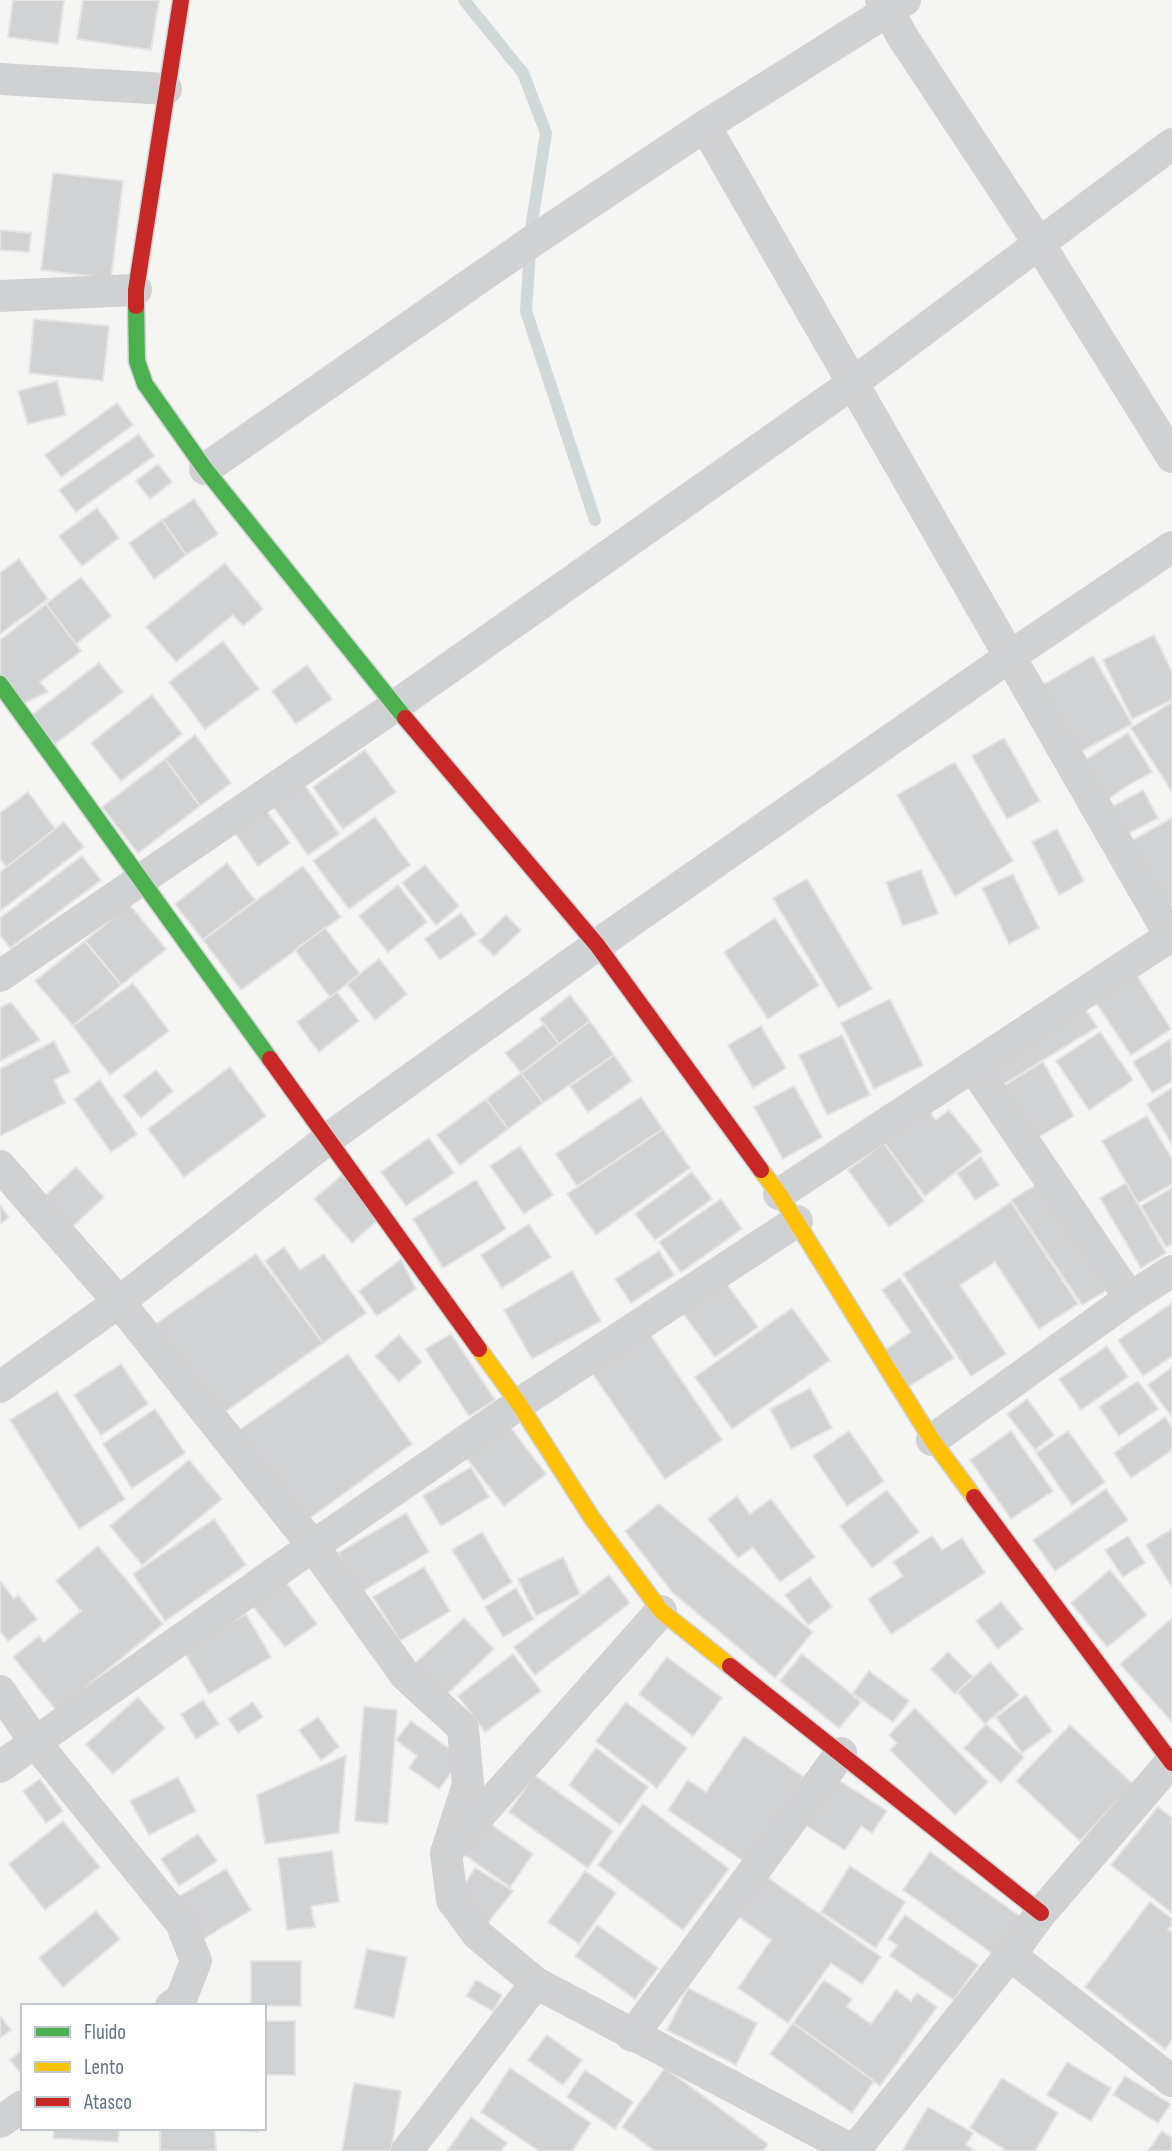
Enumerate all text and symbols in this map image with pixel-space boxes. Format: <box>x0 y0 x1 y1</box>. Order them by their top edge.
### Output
legend <box>21 2004 266 2130</box>
text: Fluido <box>84 2020 126 2045</box>
text: Lento <box>84 2055 124 2080</box>
text: Atasco <box>83 2090 132 2115</box>

